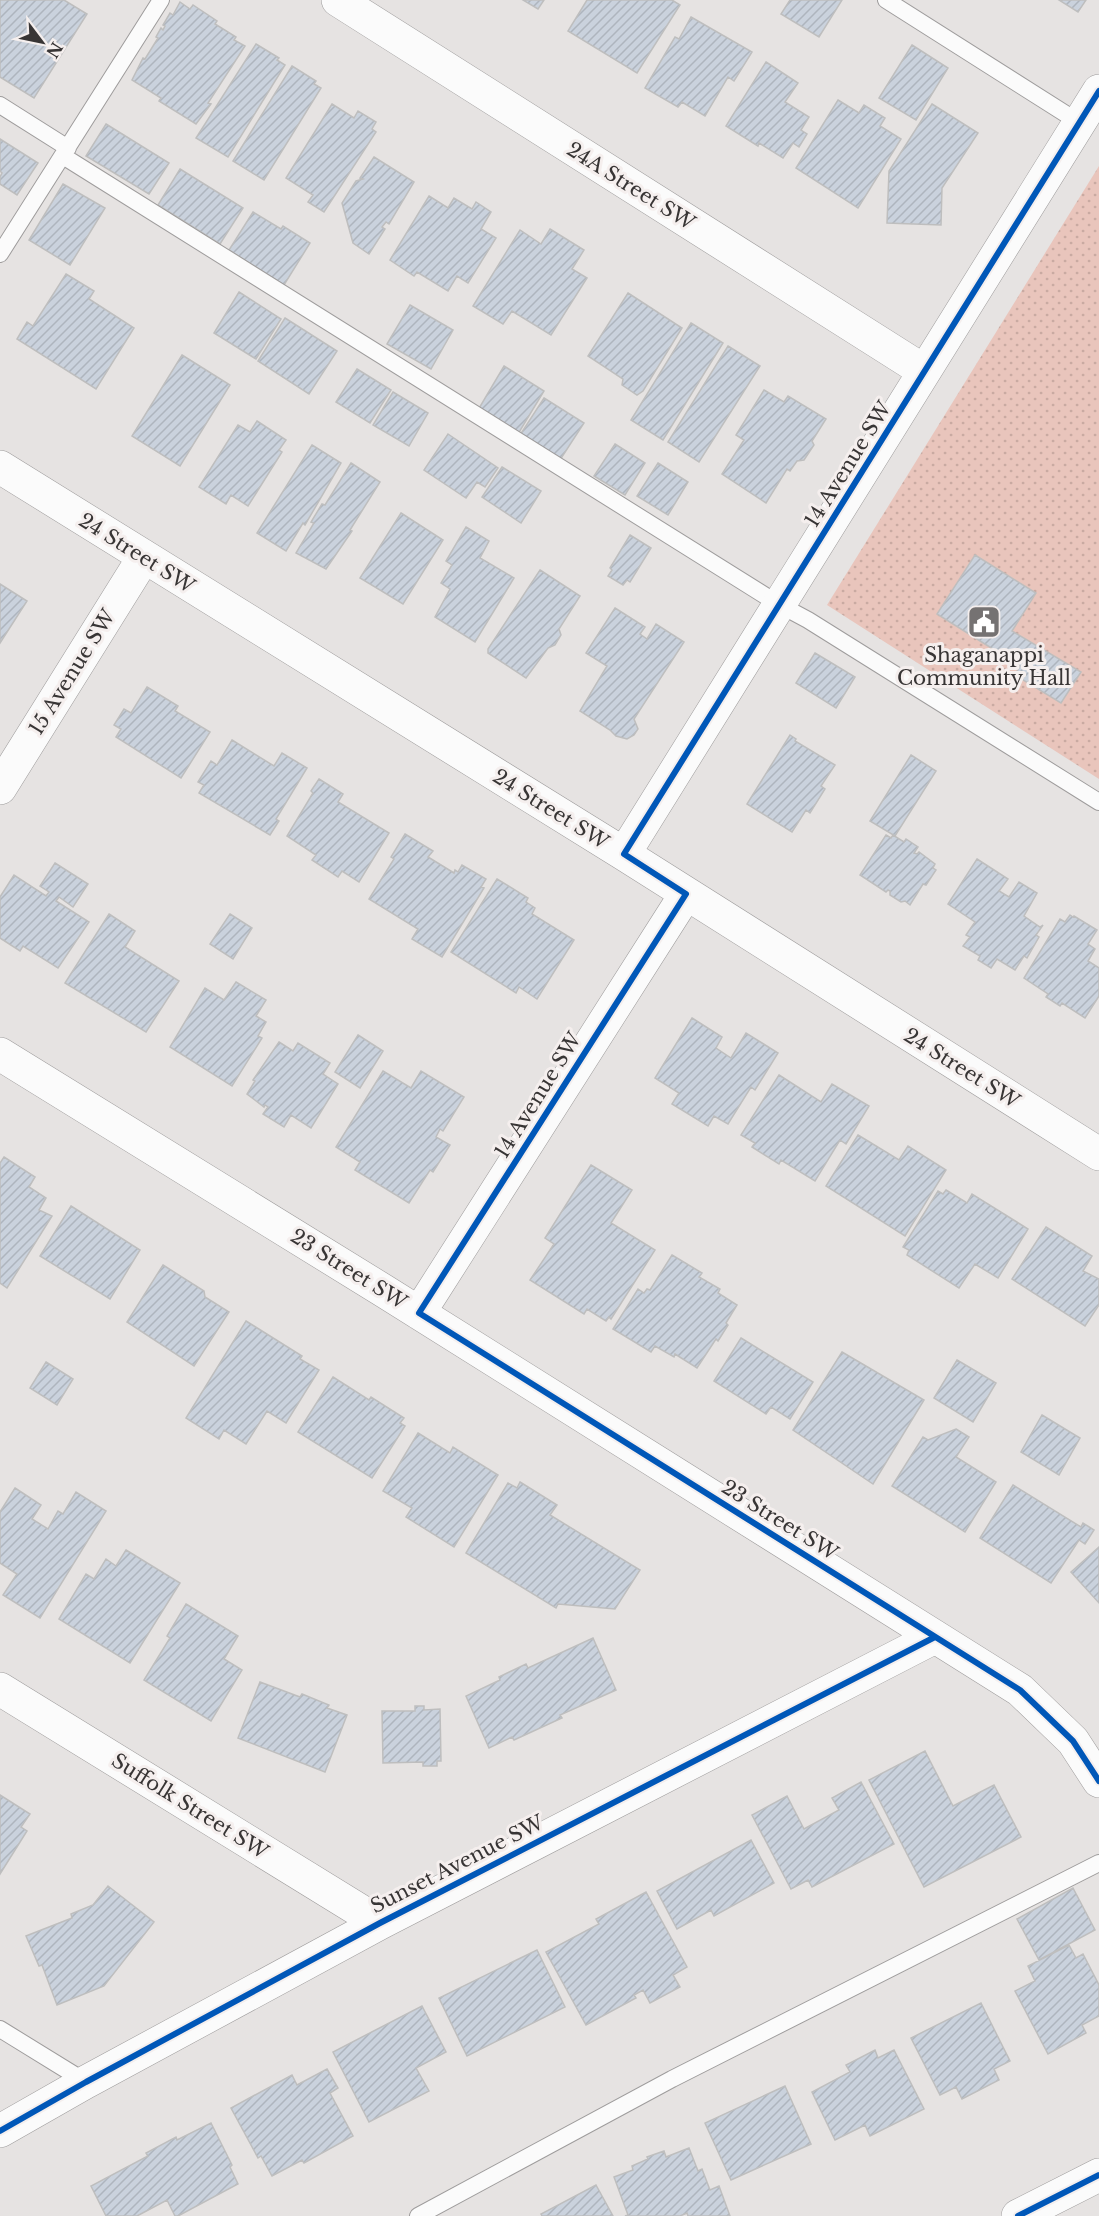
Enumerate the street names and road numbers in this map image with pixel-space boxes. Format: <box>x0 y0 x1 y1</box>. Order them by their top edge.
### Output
street label: 24A Street SW <box>562 137 700 235</box>
street label: 14 Avenue SW <box>800 396 897 531</box>
street label: 24 Street SW <box>75 508 200 598</box>
street label: 15 Avenue SW <box>24 604 120 739</box>
street label: 24 Street SW <box>489 764 614 854</box>
street label: 24 Street SW <box>900 1023 1025 1113</box>
street label: 14 Avenue SW <box>490 1027 587 1162</box>
street label: 23 Street SW <box>286 1224 412 1315</box>
street label: 23 Street SW <box>717 1475 843 1566</box>
street label: Suffolk Street SW <box>107 1748 273 1864</box>
street label: Sunset Avenue SW <box>366 1810 548 1918</box>

